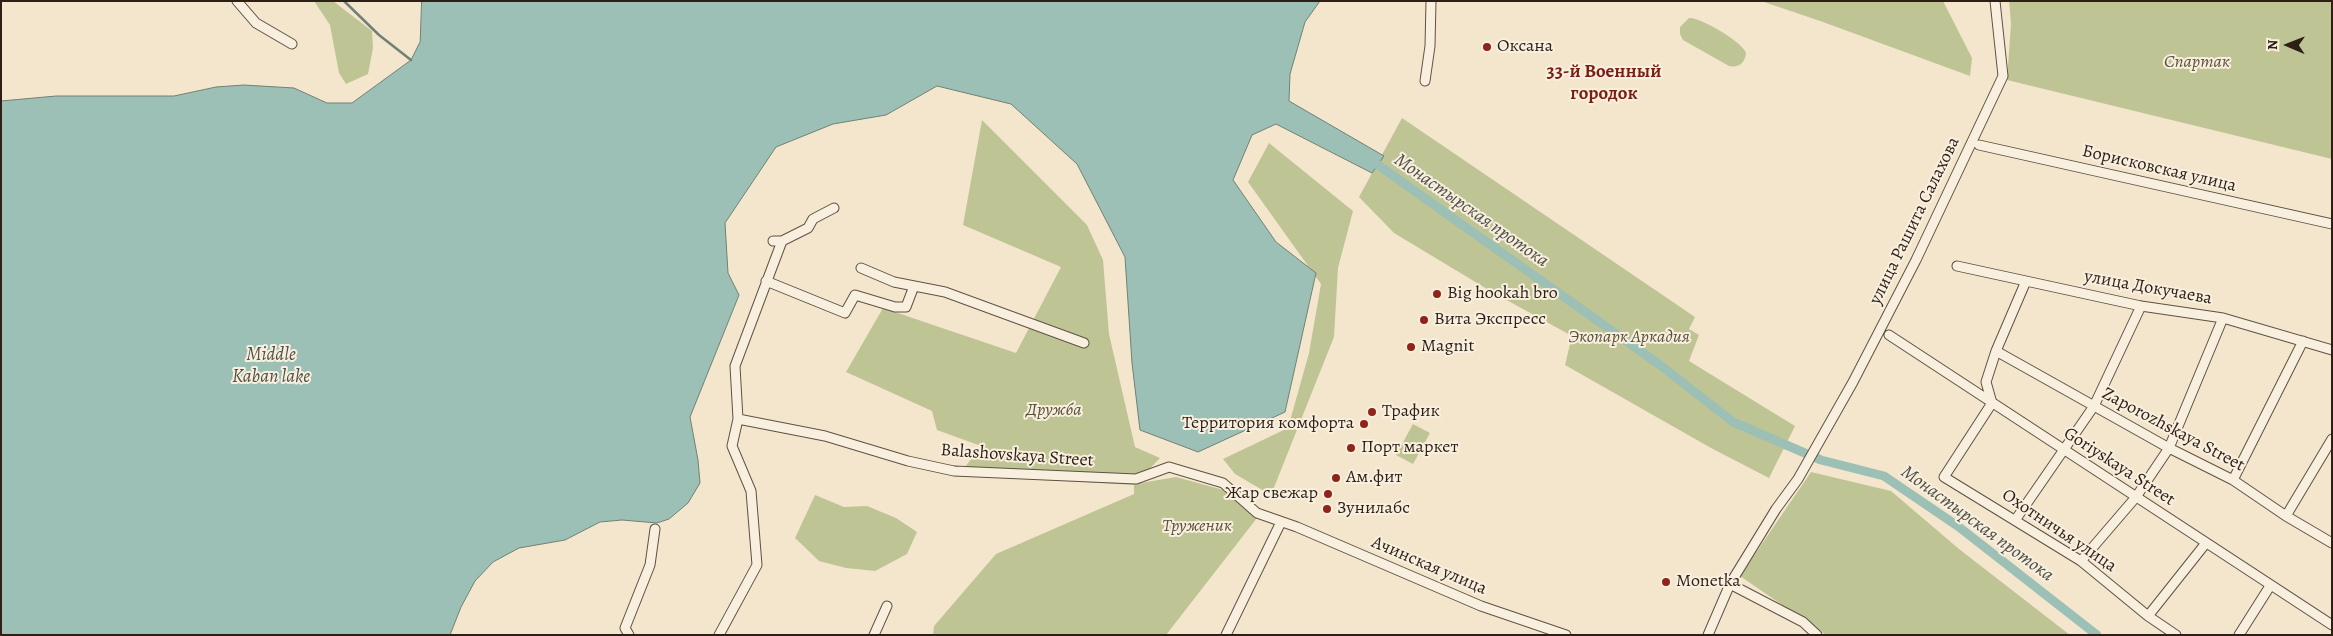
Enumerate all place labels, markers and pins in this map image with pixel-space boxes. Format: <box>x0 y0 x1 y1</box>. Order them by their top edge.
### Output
place label: Оксана <box>1497 36 1553 58</box>
marker: Оксана <box>1481 41 1493 53</box>
place label: Big hookah bro <box>1447 283 1558 305</box>
marker: Big hookah bro <box>1431 288 1443 300</box>
place label: Вита Экспресс <box>1434 309 1546 331</box>
marker: Вита Экспресс <box>1418 314 1430 326</box>
place label: Magnit <box>1421 336 1474 358</box>
marker: Magnit <box>1405 341 1417 353</box>
place label: Трафик <box>1382 401 1440 423</box>
marker: Трафик <box>1366 406 1378 418</box>
place label: Территория комфорта <box>1182 413 1354 435</box>
marker: Территория комфорта <box>1358 418 1370 430</box>
place label: Порт маркет <box>1361 437 1459 459</box>
marker: Порт маркет <box>1345 442 1357 454</box>
place label: Ам.фит <box>1346 467 1402 489</box>
marker: Ам.фит <box>1330 472 1342 484</box>
place label: Жар свежар <box>1225 483 1318 505</box>
marker: Жар свежар <box>1322 488 1334 500</box>
place label: Зунилабс <box>1337 498 1410 520</box>
marker: Зунилабс <box>1321 503 1333 515</box>
place label: Monetka <box>1676 571 1741 593</box>
marker: Monetka <box>1660 576 1672 588</box>

